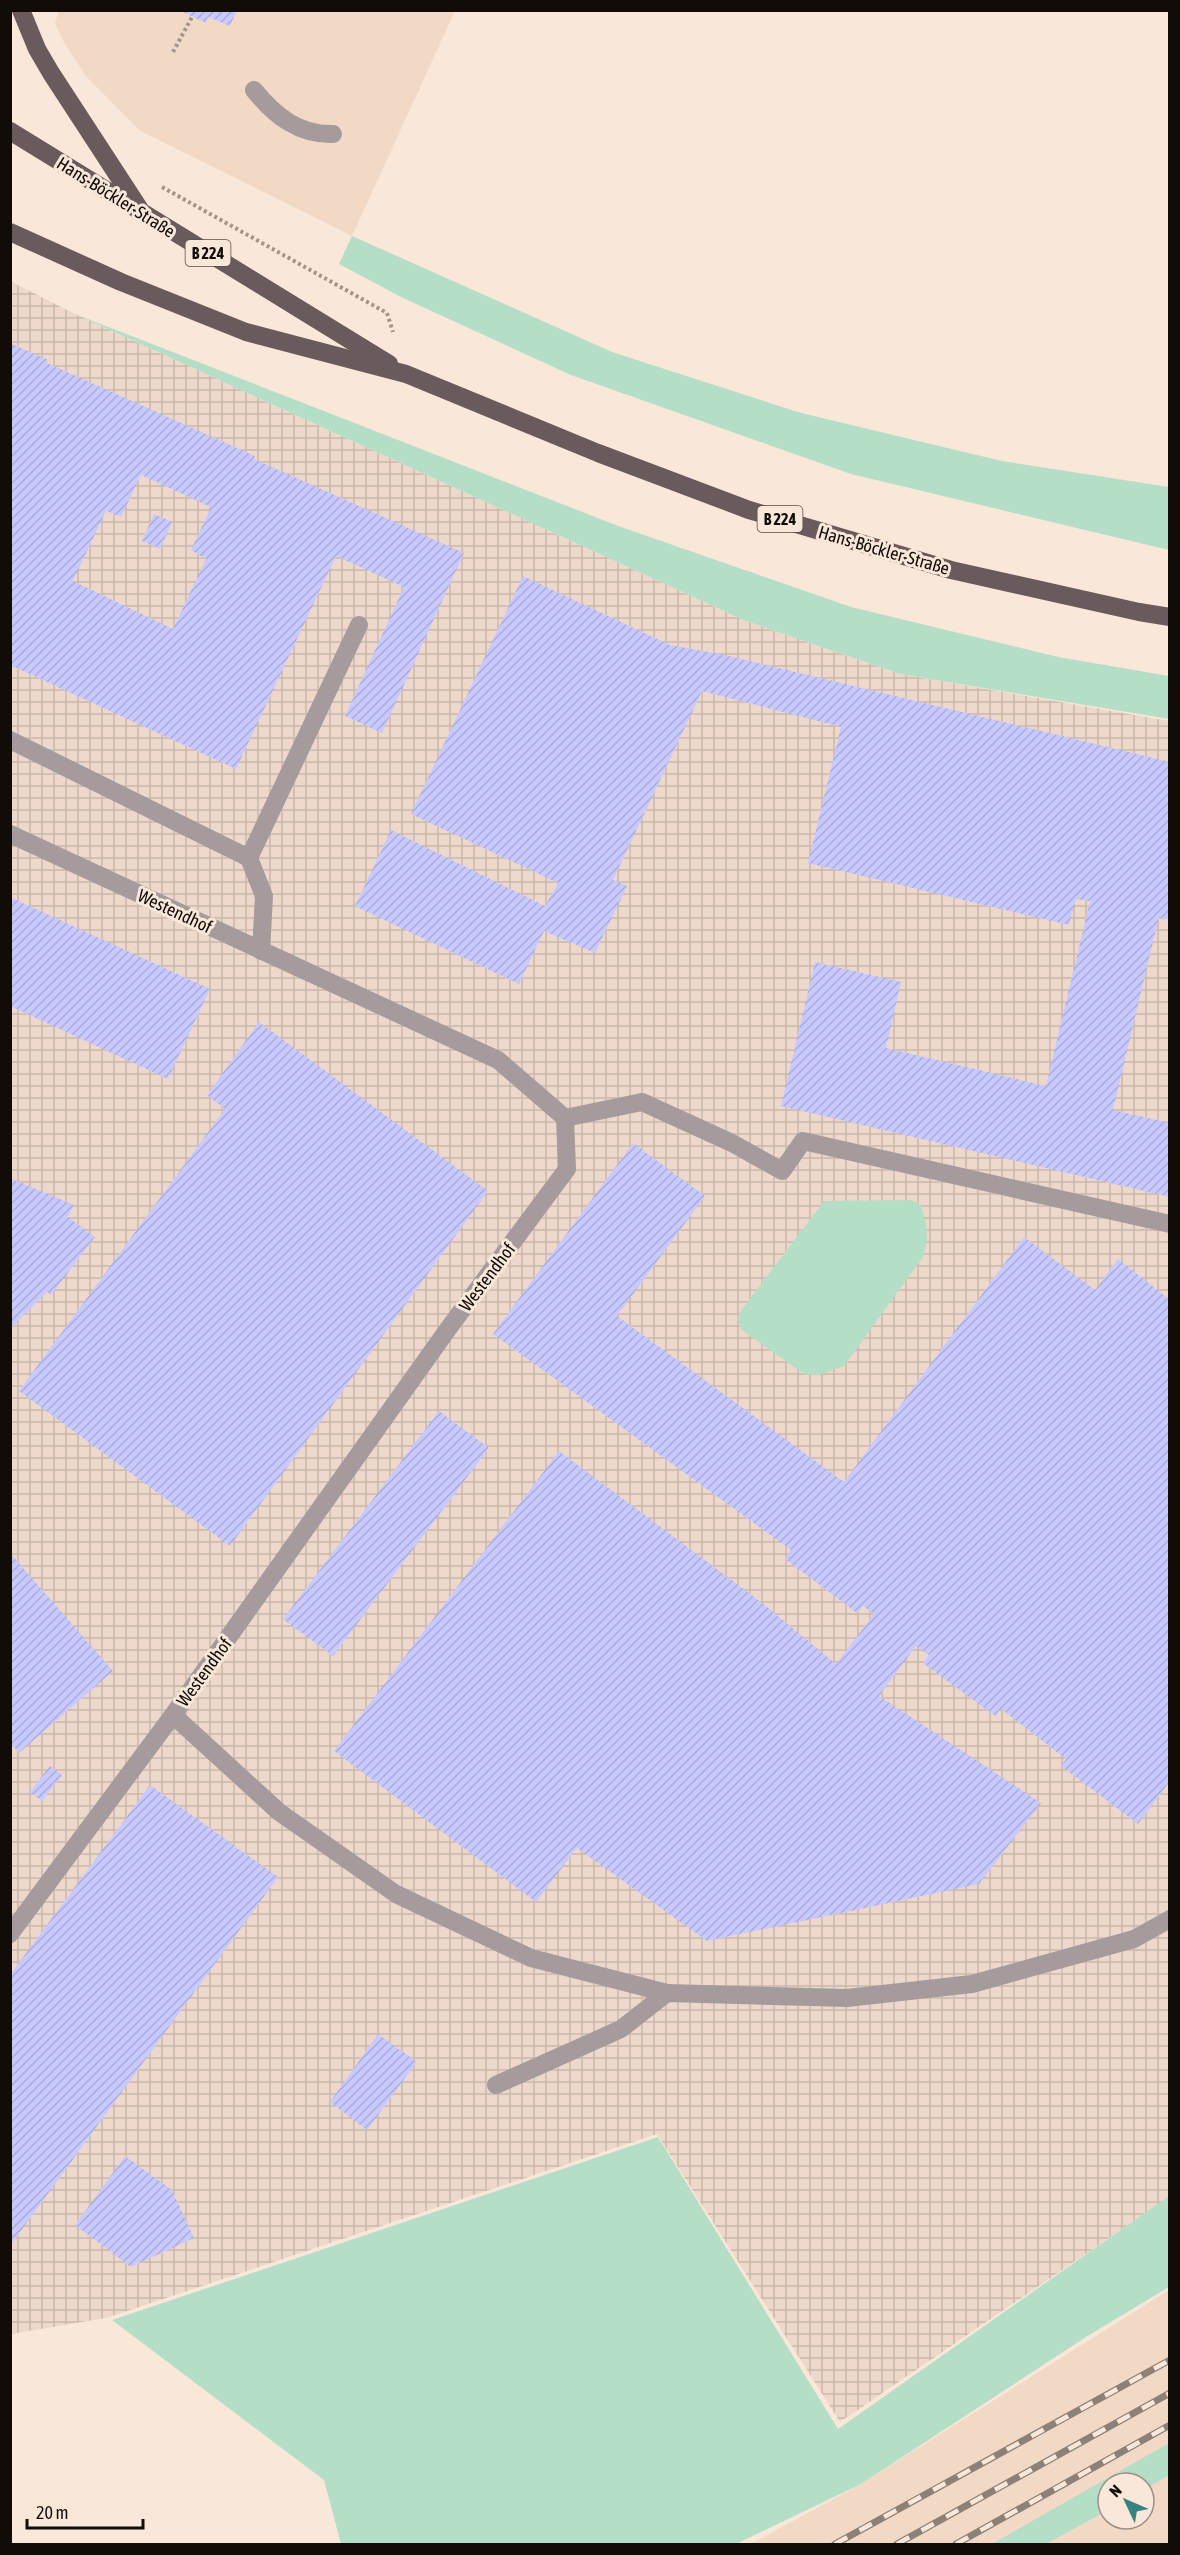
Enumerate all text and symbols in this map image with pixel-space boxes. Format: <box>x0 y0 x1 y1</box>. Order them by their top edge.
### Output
street label: Hans-Böckler-Straße <box>53 152 179 242</box>
road number: B 224 <box>186 240 230 266</box>
road number: B 224 <box>758 506 802 532</box>
street label: Hans-Böckler-Straße <box>816 521 952 579</box>
street label: Westendhof <box>134 885 216 937</box>
street label: Westendhof <box>455 1239 519 1315</box>
street label: Westendhof <box>172 1634 236 1710</box>
north arrow <box>1096 2471 1156 2531</box>
text: N <box>1105 2481 1125 2500</box>
scale bar <box>27 2492 142 2530</box>
text: 20 m <box>36 2502 68 2523</box>

